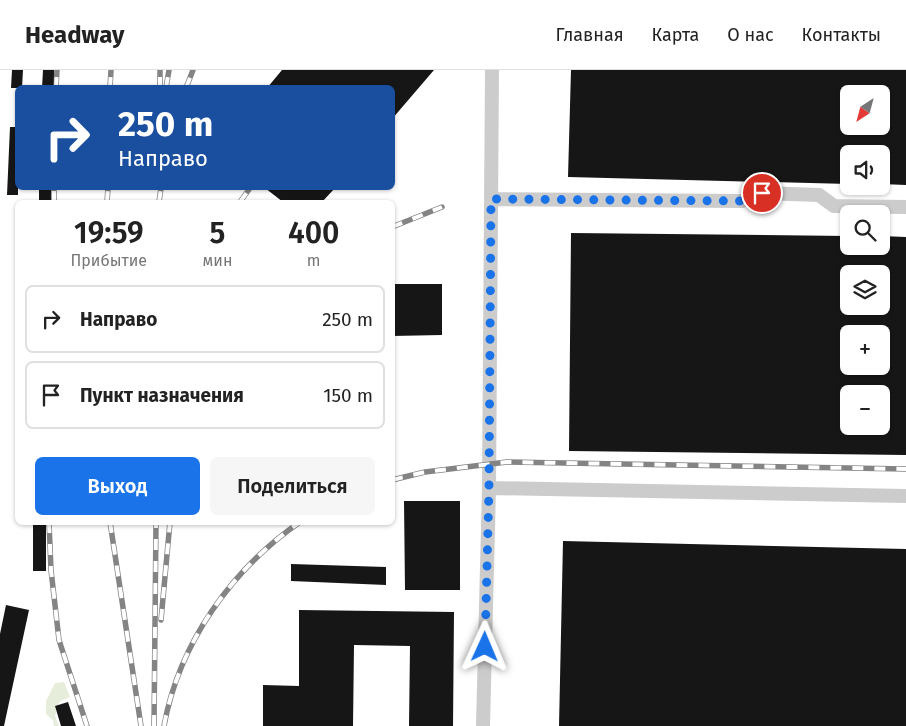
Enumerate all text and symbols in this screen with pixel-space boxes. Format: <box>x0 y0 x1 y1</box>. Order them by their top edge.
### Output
text: Headway <box>25 21 124 49</box>
text: Главная <box>556 24 624 46</box>
text: Карта <box>652 24 699 46</box>
text: О нас <box>727 24 774 46</box>
text: Контакты <box>802 24 881 46</box>
north arrow <box>840 85 890 135</box>
map controls <box>840 85 890 435</box>
text: 250 m <box>118 103 213 145</box>
icon: right <box>35 105 100 170</box>
text: Направо <box>118 145 208 172</box>
button: sound <box>840 145 890 195</box>
pin <box>741 172 783 214</box>
icon: arrive <box>748 179 776 207</box>
button: search <box>840 205 890 255</box>
text: 19:59 <box>74 215 144 251</box>
text: 5 <box>210 215 225 251</box>
text: 400 <box>288 215 339 251</box>
text: Прибытие <box>71 251 147 270</box>
text: мин <box>203 251 232 270</box>
text: m <box>307 251 321 270</box>
button: layers <box>840 265 890 315</box>
icon: right <box>37 305 65 333</box>
text: Направо <box>80 308 157 331</box>
text: 250 m <box>322 308 373 331</box>
button: + <box>840 325 890 375</box>
icon: arrive <box>37 381 65 409</box>
text: Пункт назначения <box>80 384 244 407</box>
text: 150 m <box>323 384 373 407</box>
button: − <box>840 385 890 435</box>
button: Выход <box>35 457 200 515</box>
button: Поделиться <box>210 457 375 515</box>
position arrow <box>458 620 510 672</box>

